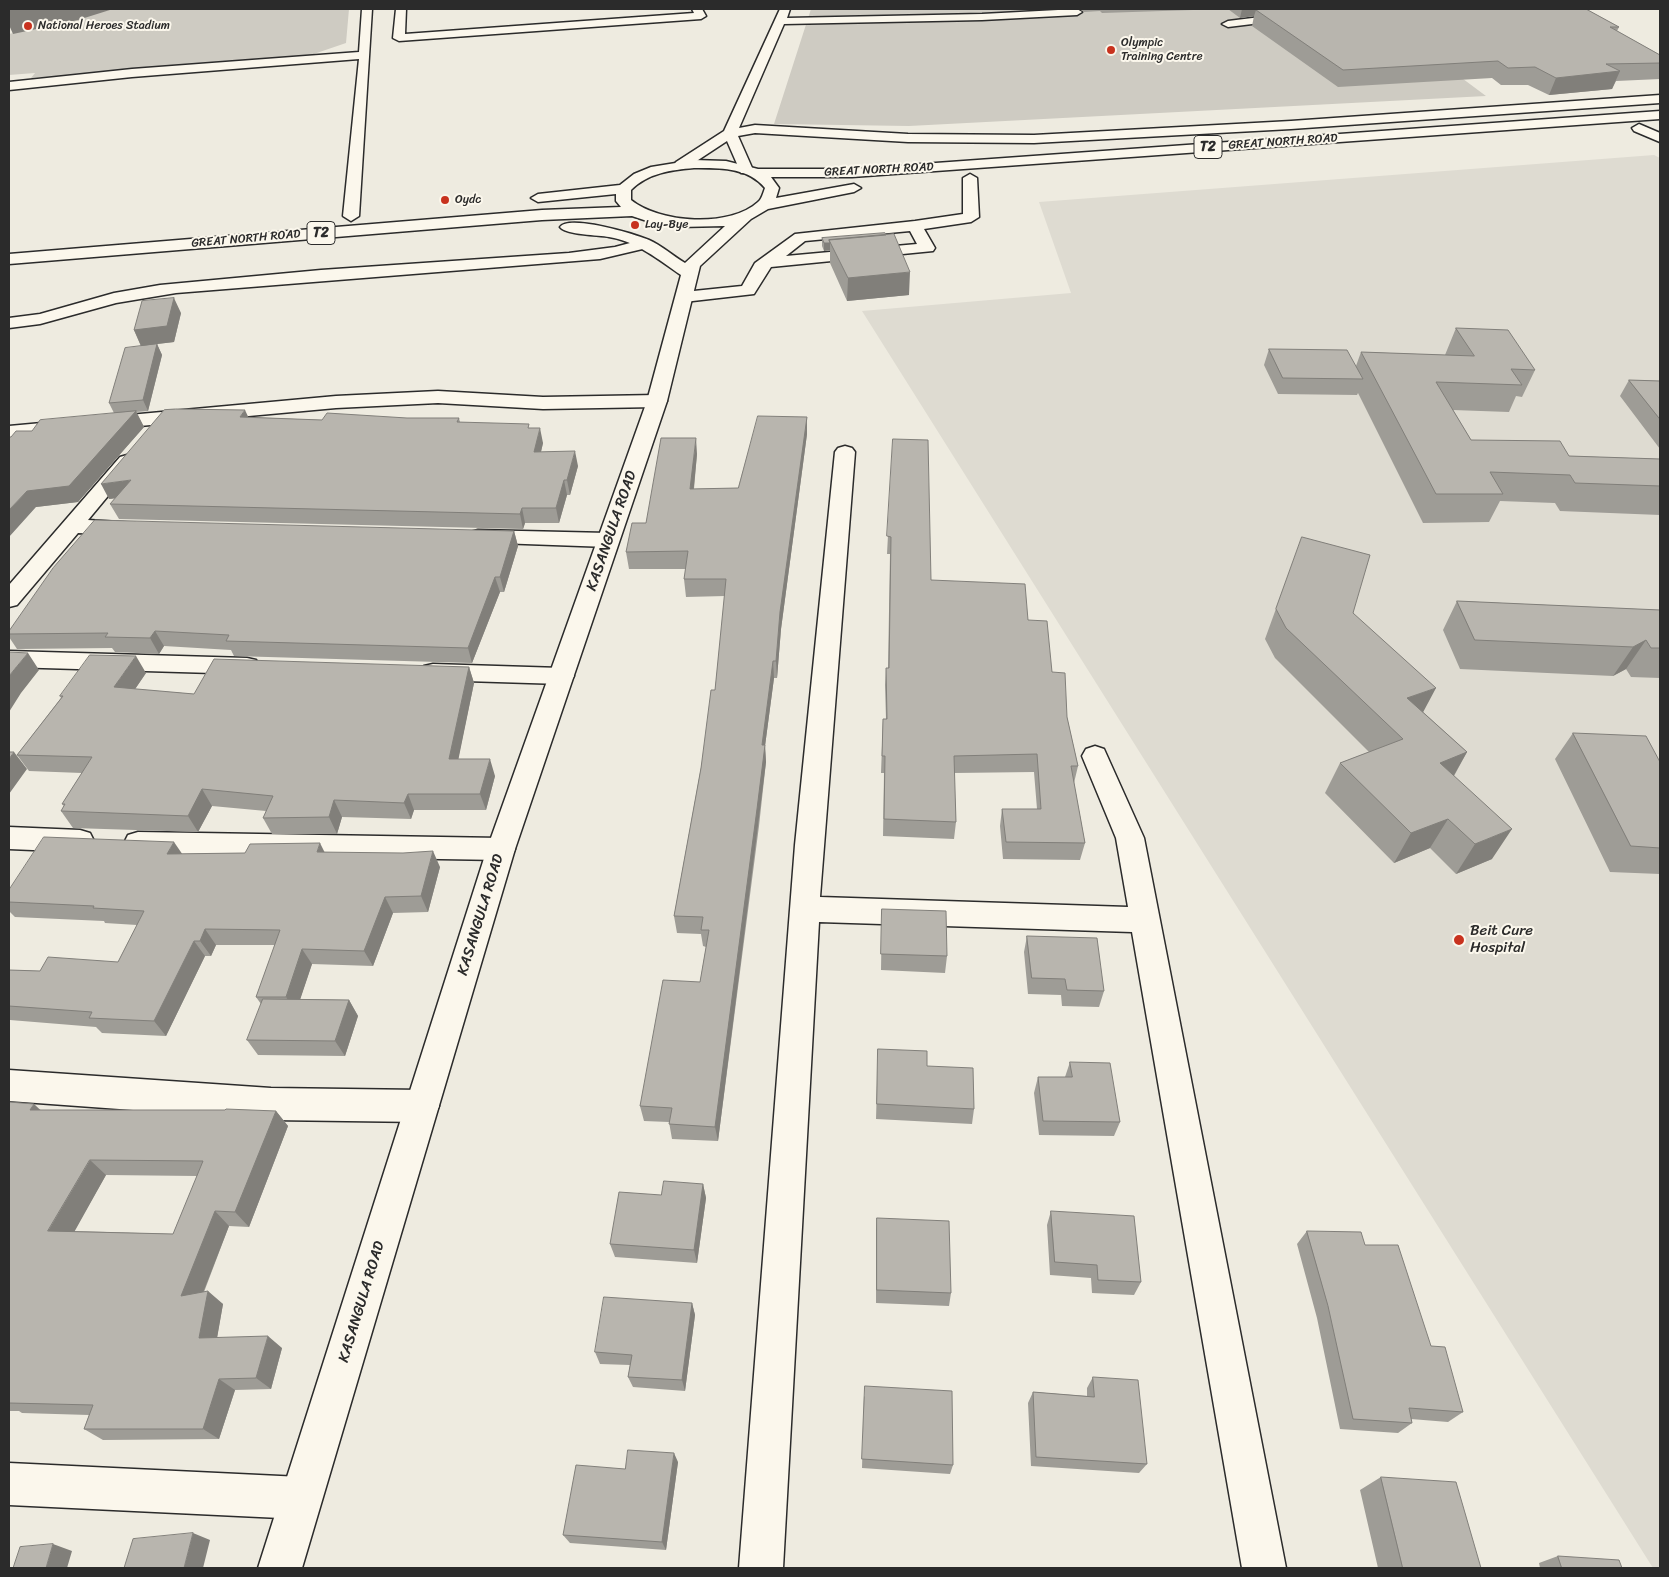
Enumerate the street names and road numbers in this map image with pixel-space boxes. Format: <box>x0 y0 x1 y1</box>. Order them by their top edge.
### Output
street label: GREAT NORTH ROAD <box>1228 131 1338 153</box>
road number: T2 <box>1194 136 1222 158</box>
street label: GREAT NORTH ROAD <box>824 160 934 180</box>
road number: T2 <box>307 222 335 244</box>
street label: GREAT NORTH ROAD <box>191 227 301 251</box>
street label: KASANGULA ROAD <box>583 469 641 593</box>
street label: KASANGULA ROAD <box>454 852 508 978</box>
street label: KASANGULA ROAD <box>335 1239 389 1365</box>

